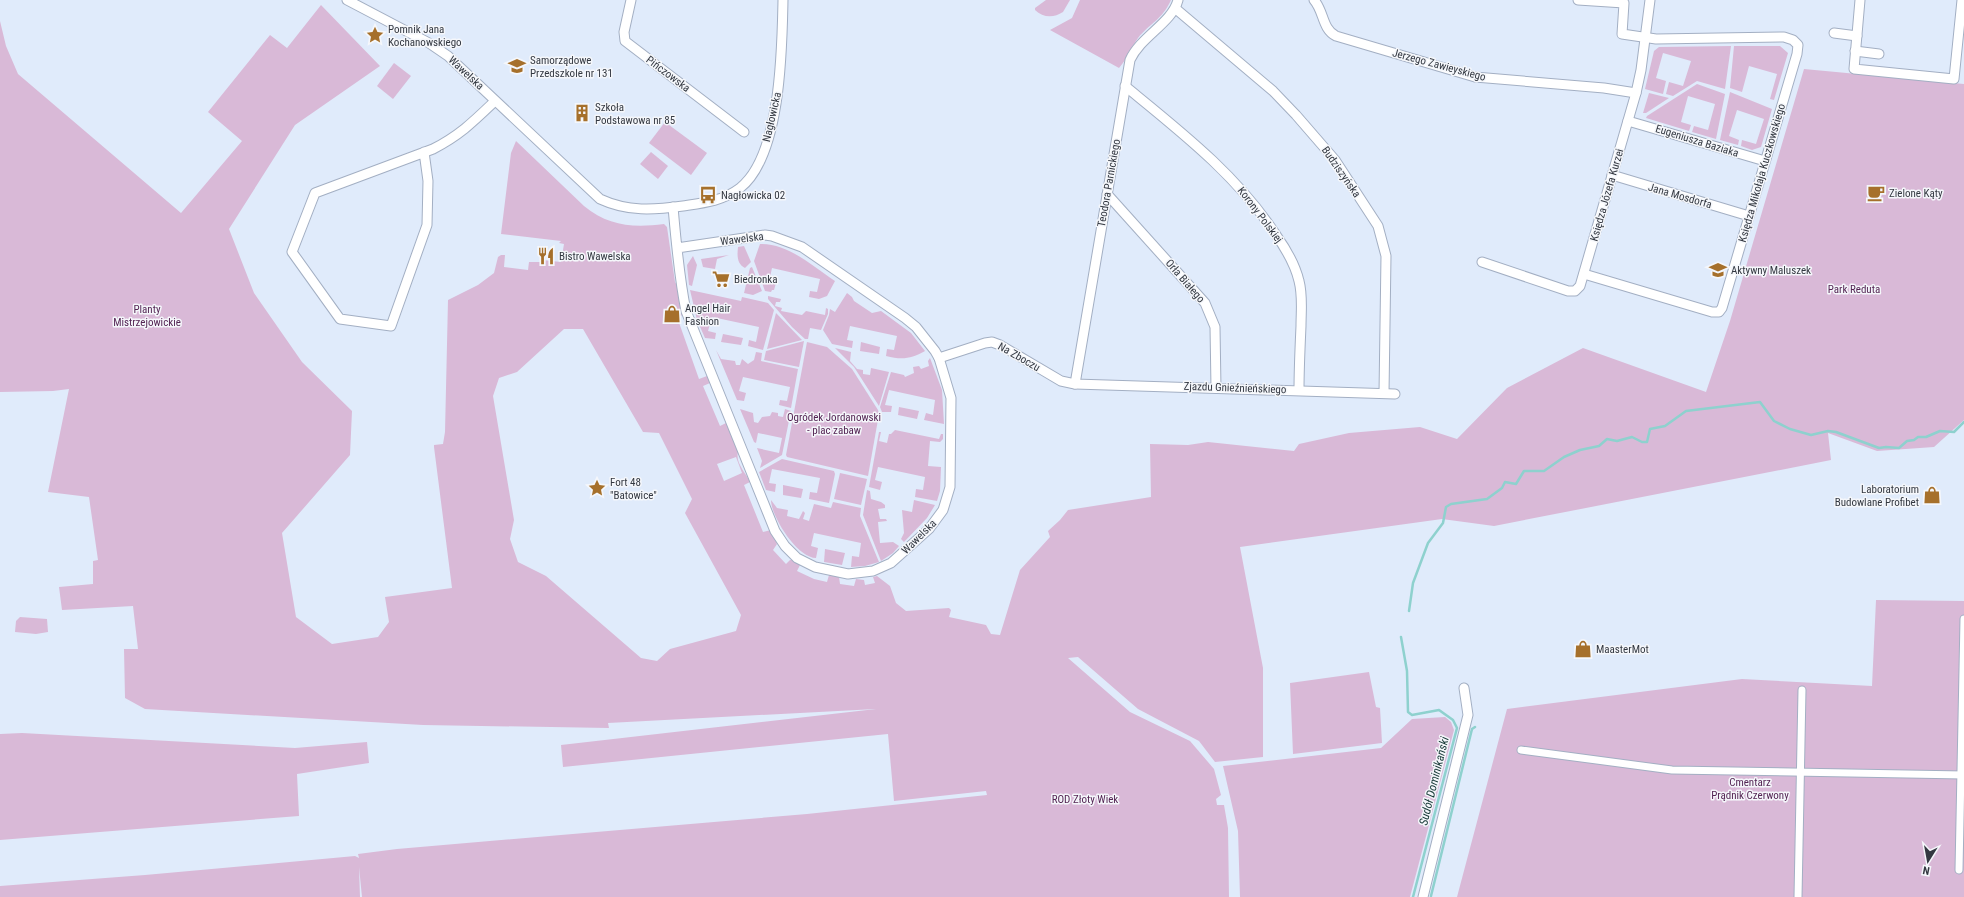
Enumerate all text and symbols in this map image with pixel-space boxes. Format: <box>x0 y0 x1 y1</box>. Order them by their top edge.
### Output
place label: Pomnik Jana Kochanowskiego <box>388 23 462 49</box>
place icon: Pomnik Jana Kochanowskiego <box>365 25 385 45</box>
street label: Jerzego Zawieyskiego <box>1391 46 1488 84</box>
street label: Wawelska <box>446 53 486 93</box>
street label: Pińczowska <box>643 53 693 95</box>
place label: Samorządowe Przedszkole nr 131 <box>530 54 613 80</box>
school or university icon: Samorządowe Przedszkole nr 131 <box>507 56 527 76</box>
street label: Nagłowicka <box>760 91 784 143</box>
place label: Szkoła Podstawowa nr 85 <box>595 101 675 127</box>
street label: Księdza Mikołaja Kuczkowskiego <box>1736 102 1788 244</box>
building icon: Szkoła Podstawowa nr 85 <box>572 103 592 123</box>
street label: Eugeniusza Baziaka <box>1654 122 1740 160</box>
street label: Teodora Parnickiego <box>1095 138 1123 228</box>
street label: Budziszyńska <box>1319 144 1363 200</box>
street label: Księdza Józefa Kurzei <box>1588 147 1626 243</box>
street label: Jana Mosdorfa <box>1647 181 1713 211</box>
cafe icon: Zielone Kąty <box>1866 183 1886 203</box>
street label: Korony Polskiej <box>1235 184 1285 246</box>
bus stop icon: Nagłowicka 02 <box>698 185 718 205</box>
place label: Zielone Kąty <box>1889 187 1943 200</box>
place label: Nagłowicka 02 <box>721 189 785 202</box>
street label: Wawelska <box>720 230 764 248</box>
restaurant icon: Bistro Wawelska <box>536 246 556 266</box>
place label: Bistro Wawelska <box>559 250 631 263</box>
street label: Orła Białego <box>1163 257 1208 306</box>
school or university icon: Aktywny Maluszek <box>1708 260 1728 280</box>
place label: Aktywny Maluszek <box>1731 264 1811 277</box>
supermarket icon: Biedronka <box>711 269 731 289</box>
place label: Biedronka <box>734 273 777 286</box>
park label: Park Reduta <box>1828 283 1880 296</box>
place label: Angel Hair Fashion <box>685 302 731 328</box>
park label: Planty Mistrzejowickie <box>113 303 181 329</box>
shop icon: Angel Hair Fashion <box>662 304 682 324</box>
street label: Na Zboczu <box>996 340 1042 374</box>
street label: Zjazdu Gnieźnieńskiego <box>1183 380 1287 396</box>
park label: Ogródek Jordanowski - plac zabaw <box>787 411 881 437</box>
place label: Fort 48 "Batowice" <box>610 476 657 502</box>
place icon: Fort 48 "Batowice" <box>587 478 607 498</box>
place label: Laboratorium Budowlane Profibet <box>1835 483 1919 509</box>
shop icon: Laboratorium Budowlane Profibet <box>1922 485 1942 505</box>
street label: Wawelska <box>899 517 939 557</box>
shop icon: MaasterMot <box>1573 639 1593 659</box>
place label: MaasterMot <box>1596 643 1649 656</box>
water label: Sudół Dominikański <box>1416 735 1452 827</box>
park label: Cmentarz Prądnik Czerwony <box>1711 776 1789 802</box>
park label: ROD Złoty Wiek <box>1052 793 1118 806</box>
north arrow <box>1908 841 1948 881</box>
text: N <box>1921 863 1931 877</box>

